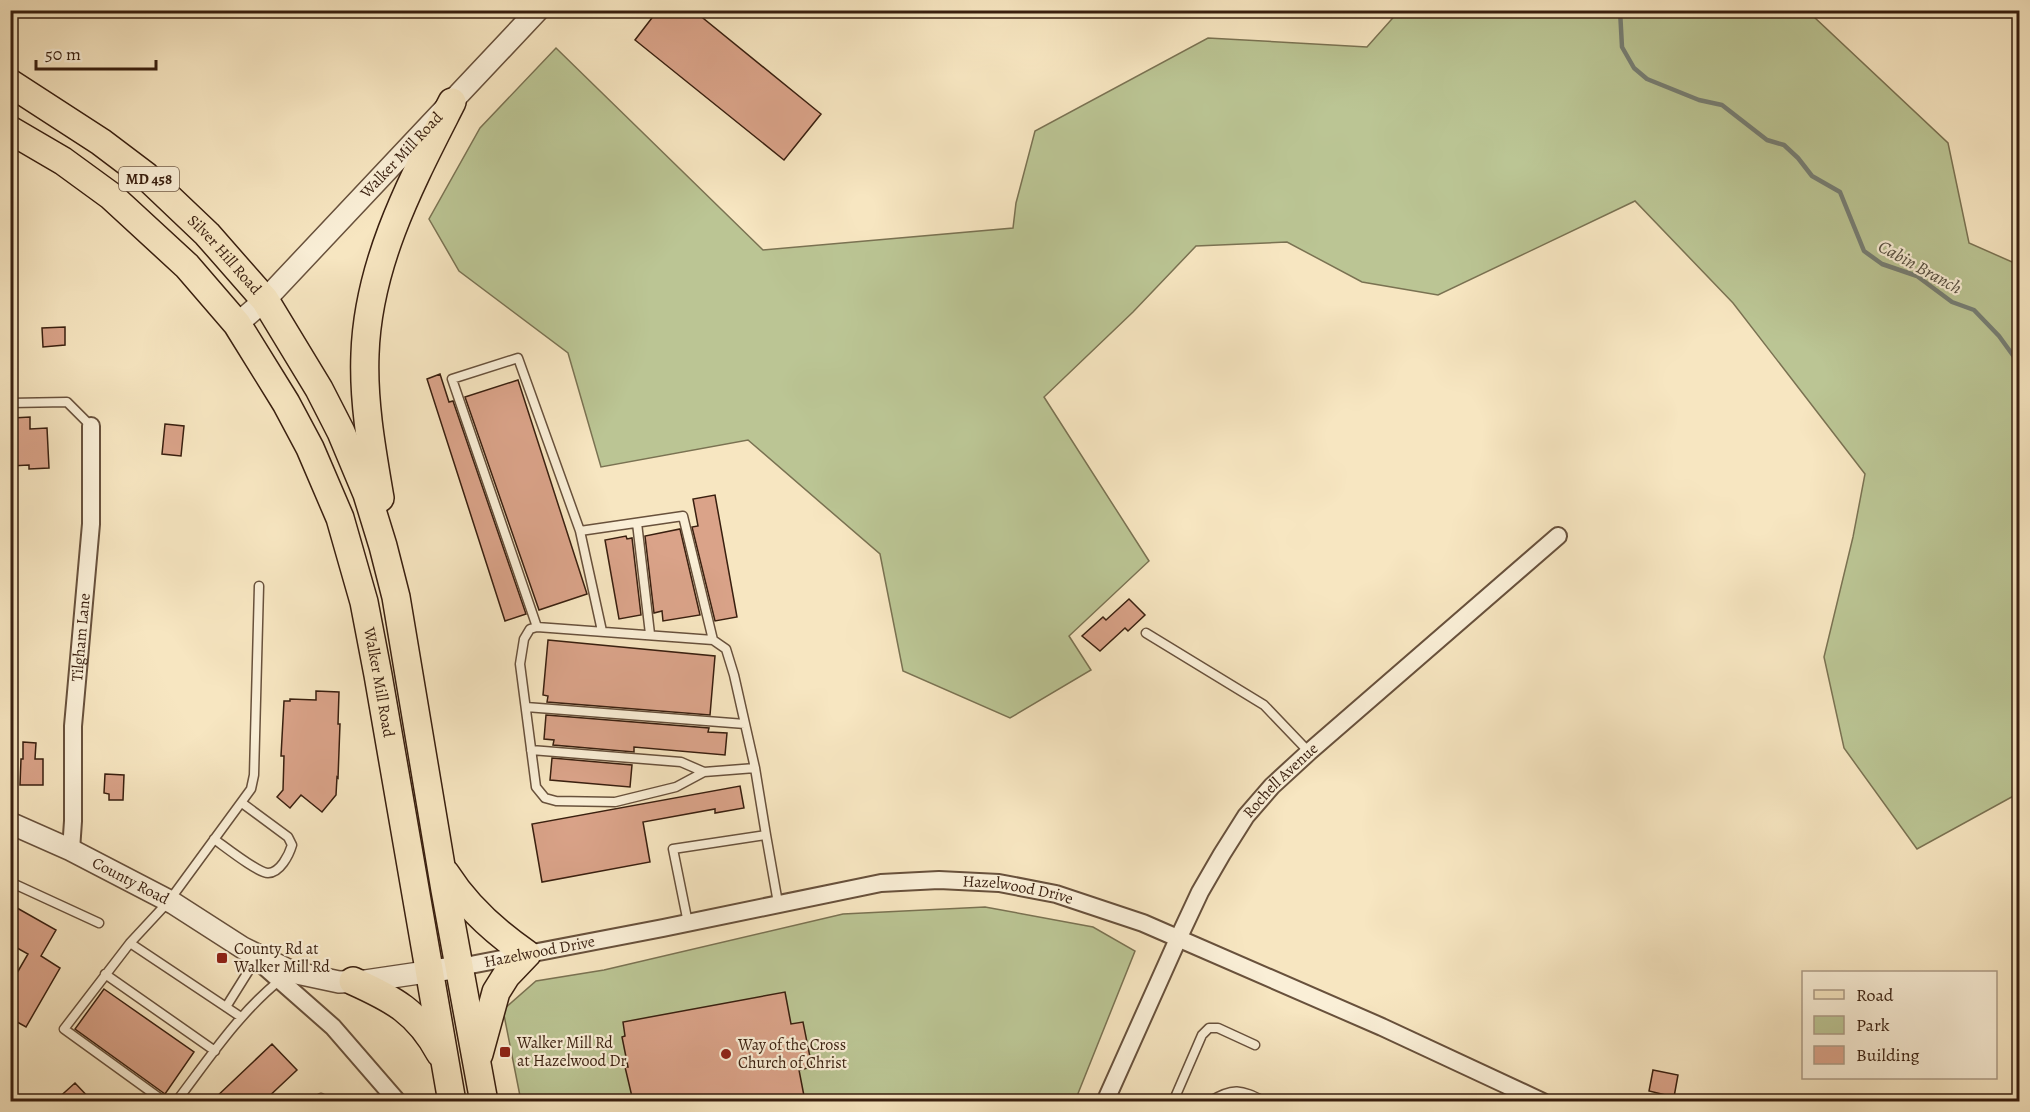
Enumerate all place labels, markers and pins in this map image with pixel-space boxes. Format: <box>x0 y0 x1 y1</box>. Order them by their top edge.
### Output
place label: County Rd at Walker Mill Rd <box>233 938 330 978</box>
marker: County Rd at Walker Mill Rd <box>215 951 229 965</box>
place label: Walker Mill Rd at Hazelwood Dr <box>516 1032 627 1072</box>
place label: Way of the Cross Church of Christ <box>737 1034 847 1074</box>
marker: Walker Mill Rd at Hazelwood Dr <box>498 1045 512 1059</box>
marker: Way of the Cross Church of Christ <box>719 1047 733 1061</box>

